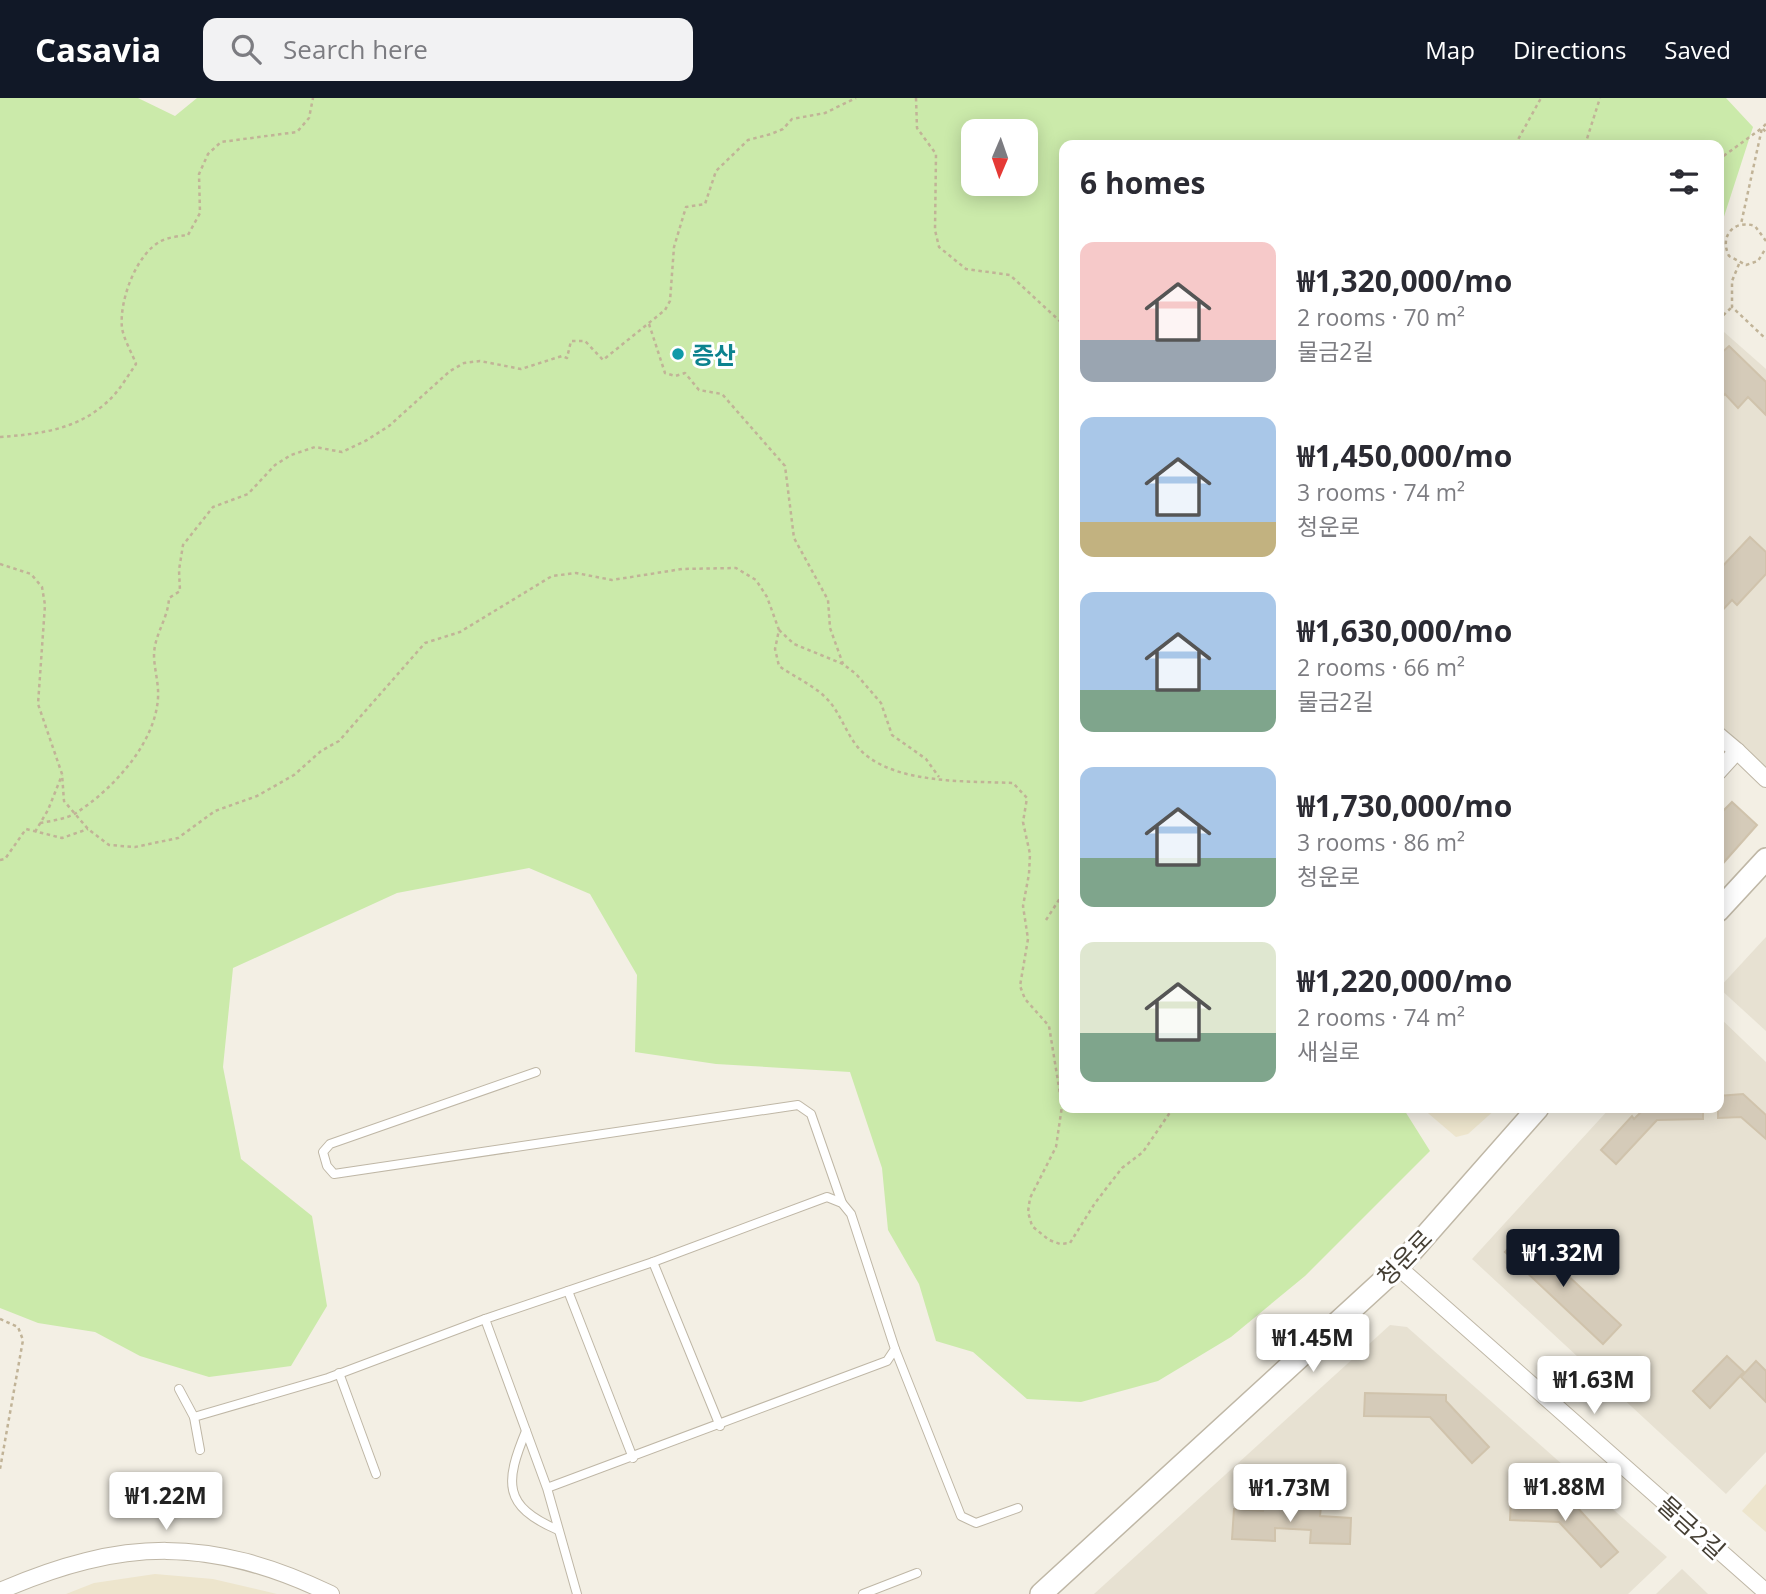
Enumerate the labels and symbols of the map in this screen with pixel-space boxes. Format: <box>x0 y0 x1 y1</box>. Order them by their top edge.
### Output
north arrow <box>961 119 1038 196</box>
place label: 증산 <box>692 338 736 371</box>
marker: 증산 <box>670 346 686 362</box>
street label: 청운로 <box>1369 1222 1439 1292</box>
pin: ₩1.32M <box>1506 1230 1620 1289</box>
pin: ₩1.45M <box>1256 1314 1370 1374</box>
pin: ₩1.63M <box>1537 1356 1651 1416</box>
pin: ₩1.73M <box>1233 1464 1347 1524</box>
pin: ₩1.88M <box>1508 1464 1622 1523</box>
pin: ₩1.22M <box>109 1472 223 1532</box>
street label: 물금2길 <box>1651 1488 1733 1566</box>

